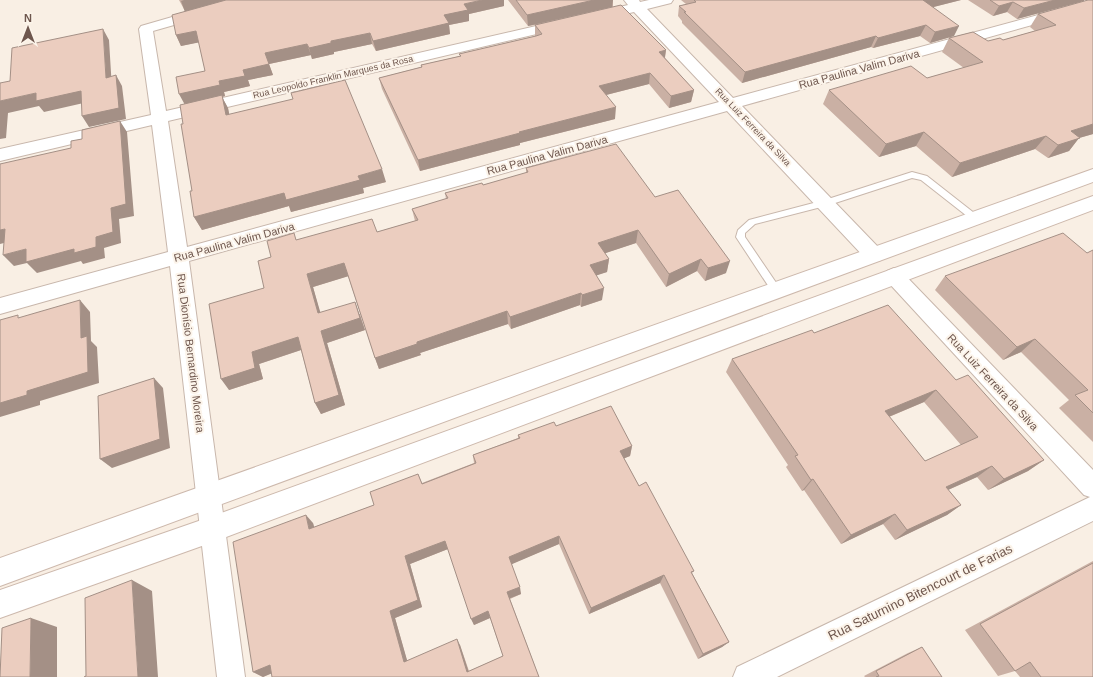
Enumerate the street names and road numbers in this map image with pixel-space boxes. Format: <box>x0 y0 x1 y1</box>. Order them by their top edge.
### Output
street label: Rua Paulina Valim Dariva <box>797 47 922 91</box>
street label: Rua Leopoldo Franklin Marques da Rosa <box>252 54 414 100</box>
street label: Rua Luiz Ferreira da Silva <box>713 86 793 168</box>
street label: Rua Paulina Valim Dariva <box>485 133 610 177</box>
street label: Rua Paulina Valim Dariva <box>172 220 297 264</box>
street label: Rua Dionísio Bernardino Moreira <box>175 273 207 434</box>
street label: Rua Luiz Ferreira da Silva <box>945 331 1041 433</box>
street label: Rua Saturnino Bitencourt de Farias <box>825 541 1015 643</box>

